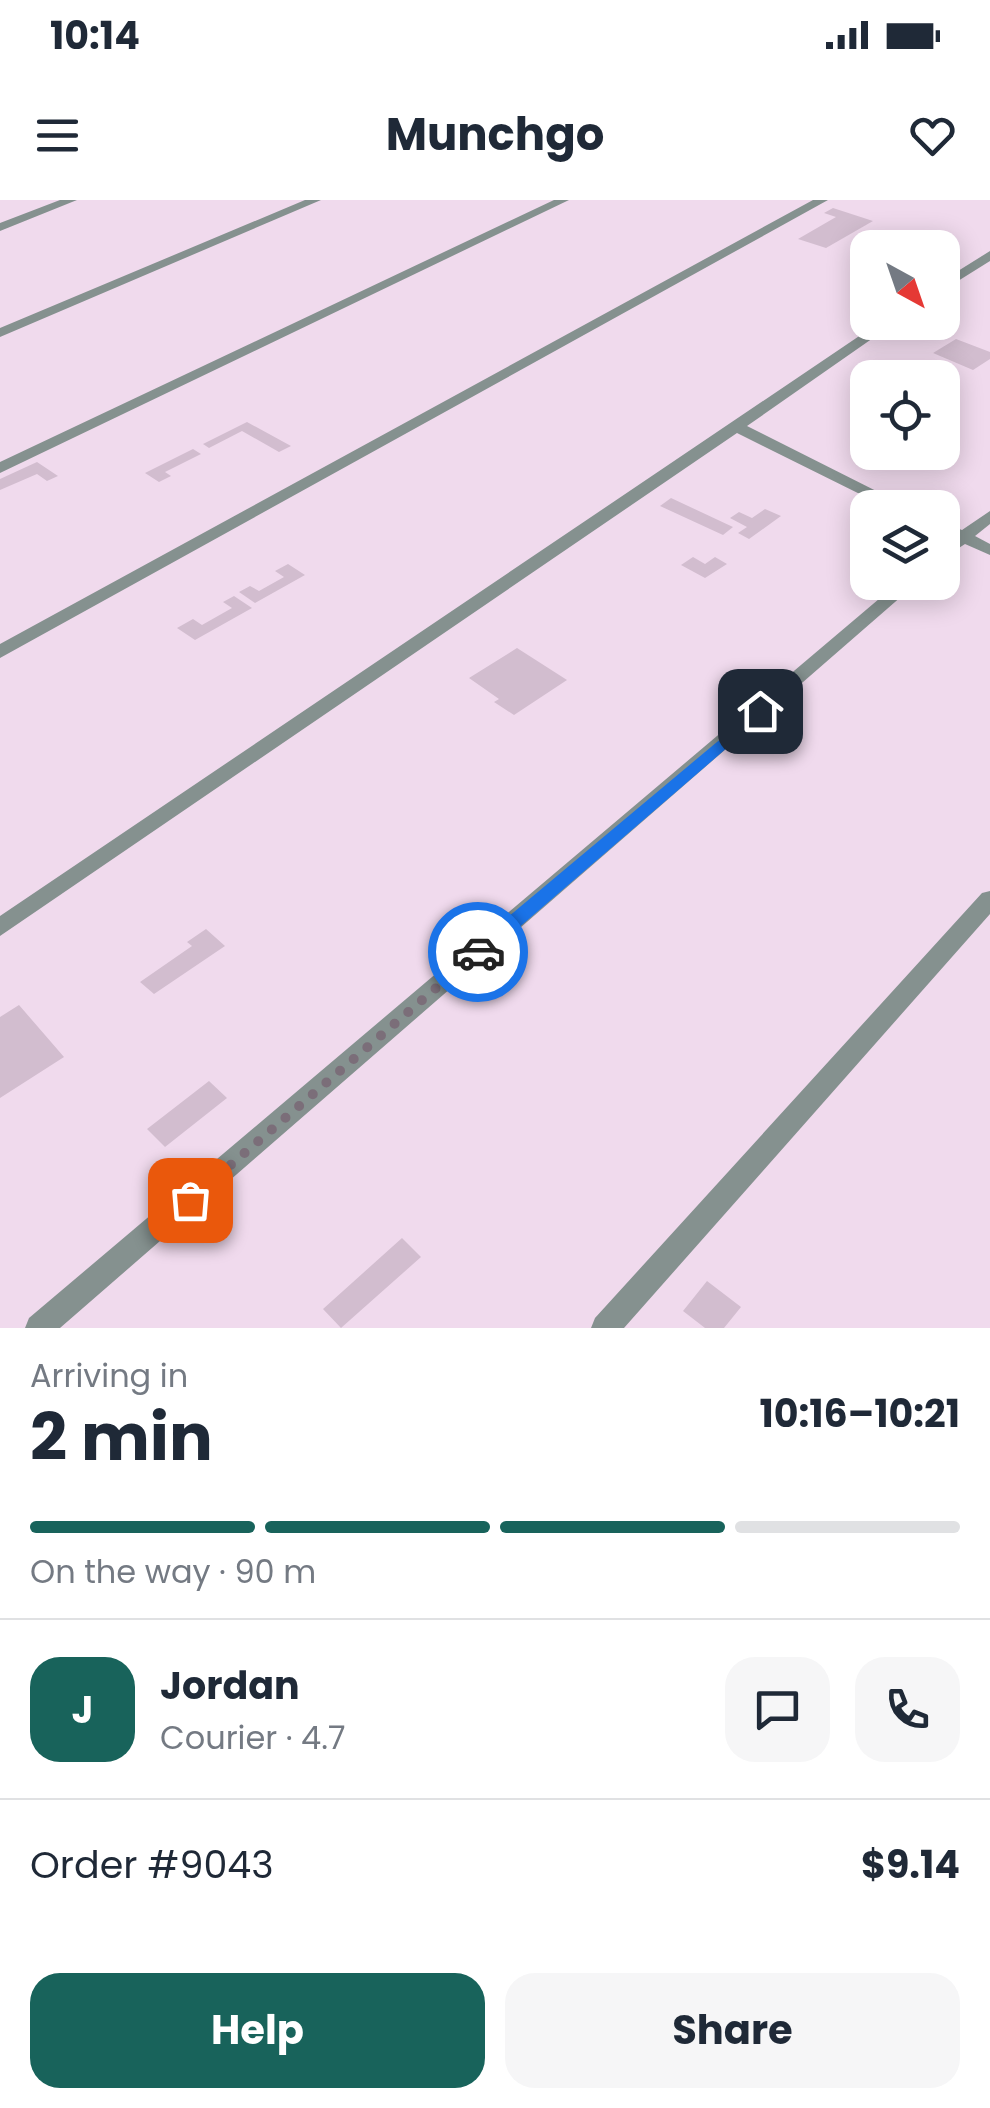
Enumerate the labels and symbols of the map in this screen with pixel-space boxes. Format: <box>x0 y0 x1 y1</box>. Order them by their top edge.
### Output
north arrow <box>850 230 960 340</box>
pin <box>718 669 803 754</box>
courier <box>428 902 528 1002</box>
pin <box>148 1158 233 1243</box>

